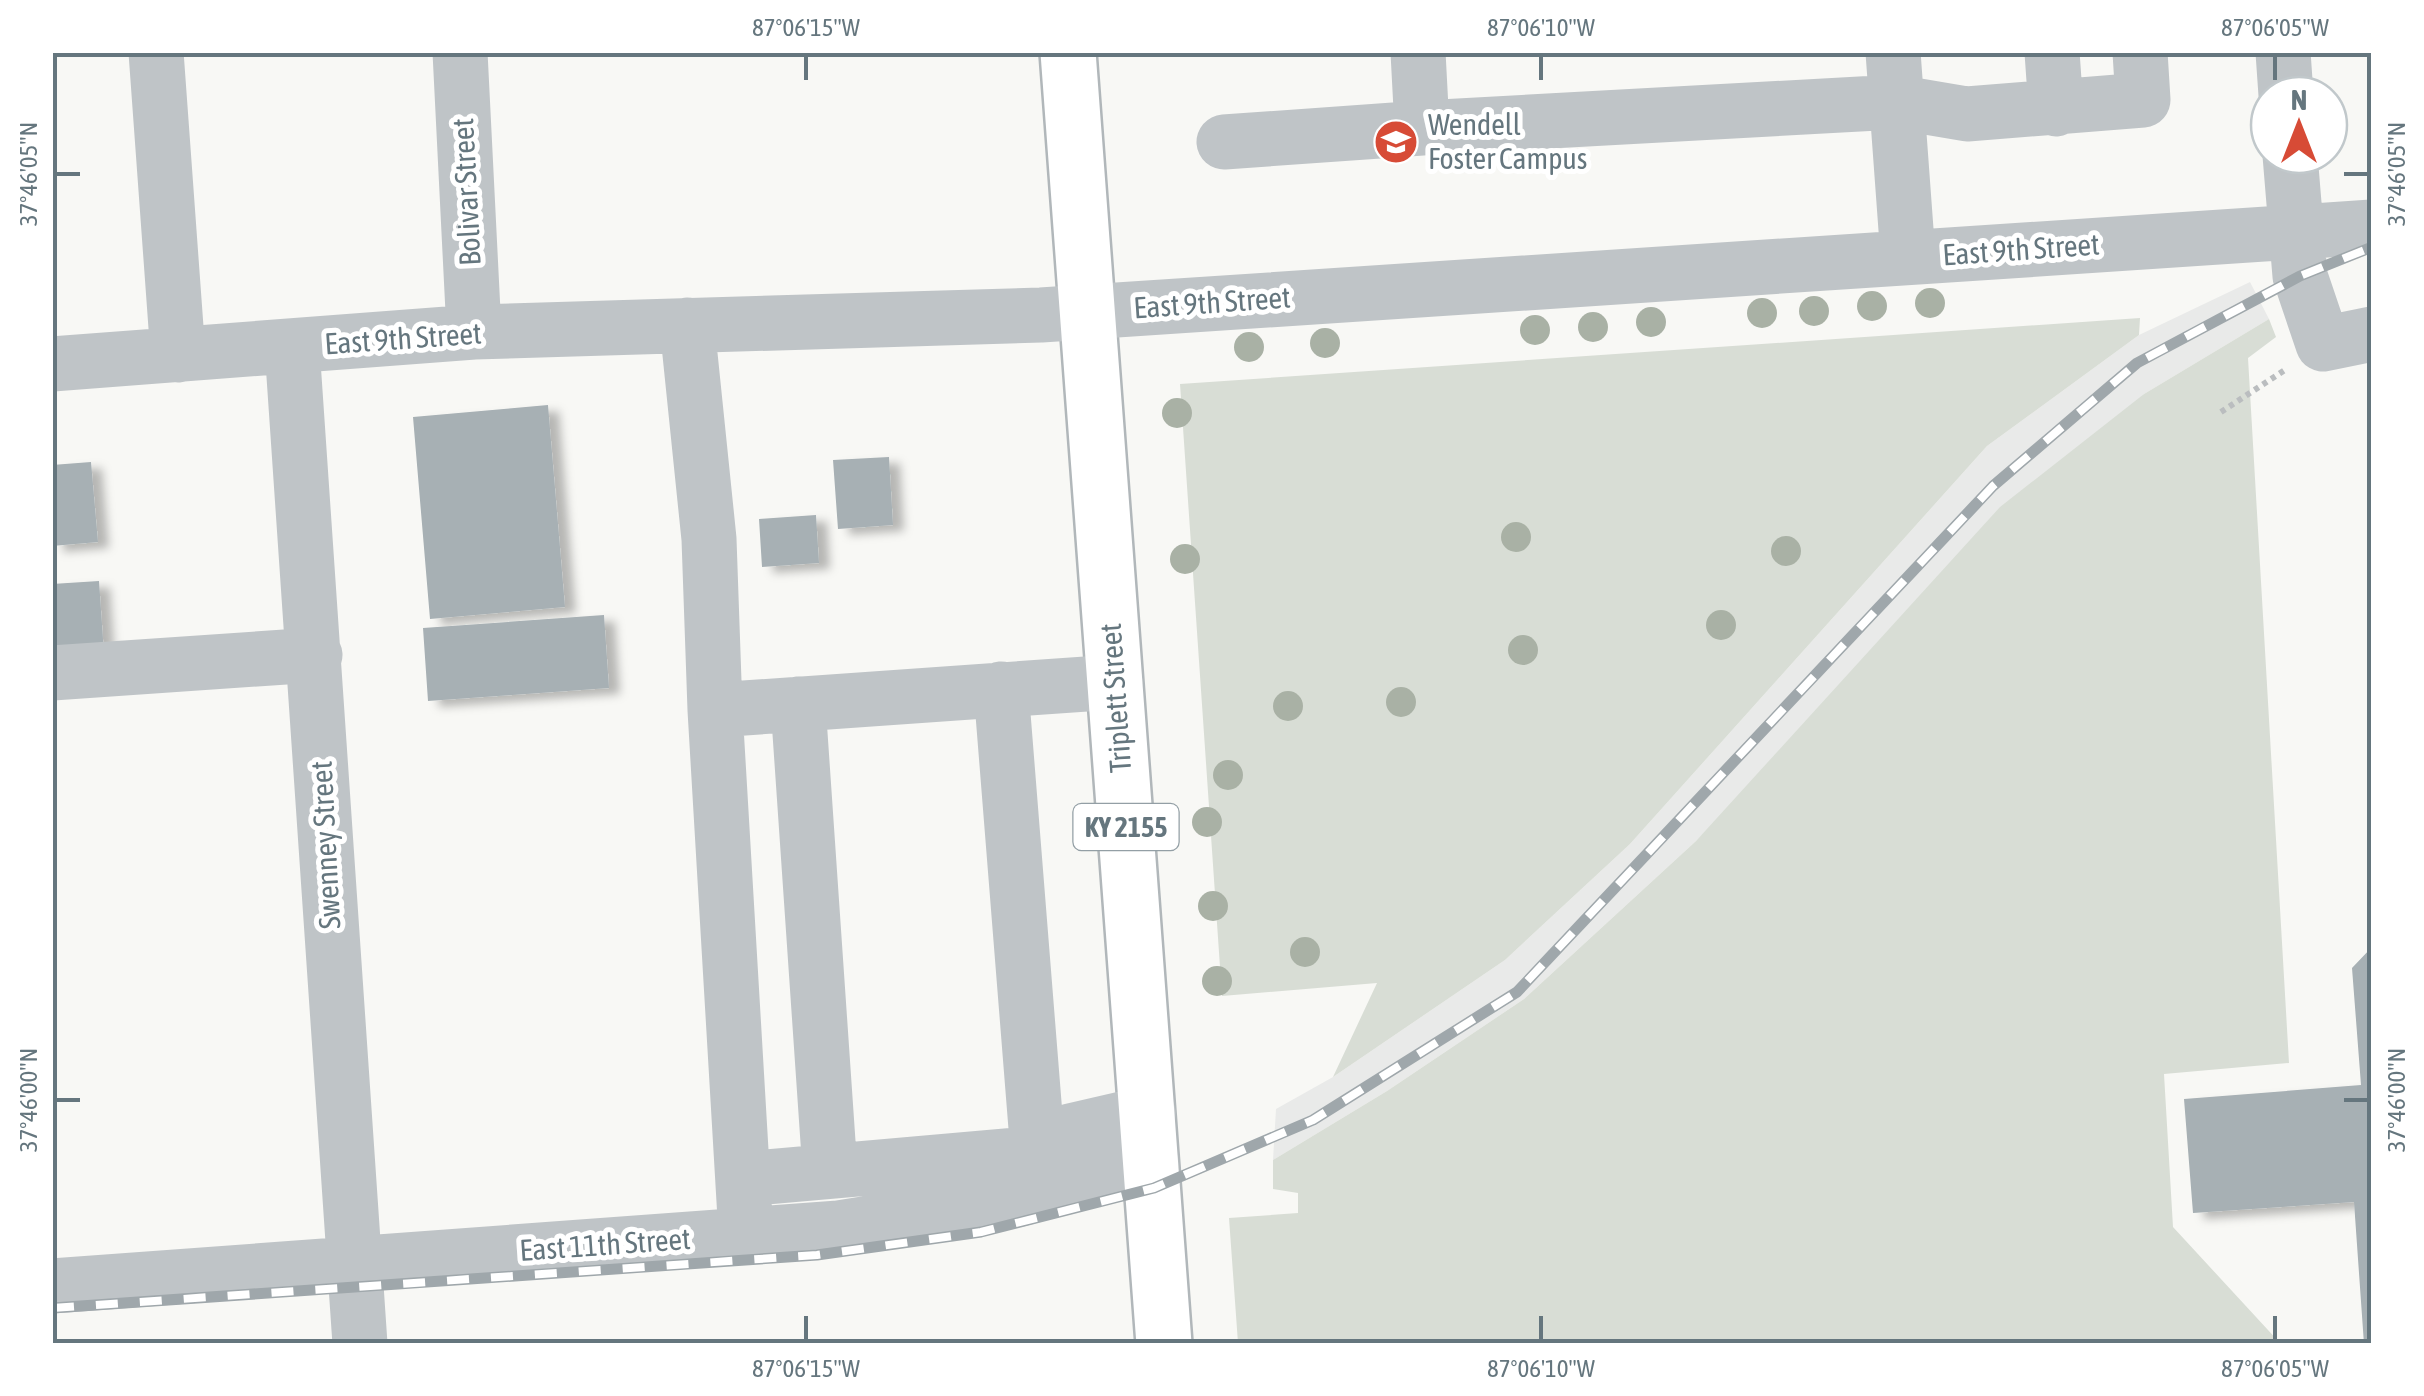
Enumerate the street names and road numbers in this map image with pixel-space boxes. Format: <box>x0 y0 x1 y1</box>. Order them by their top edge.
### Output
street label: Bolivar Street <box>445 117 487 267</box>
street label: East 9th Street <box>1941 227 2101 271</box>
street label: East 9th Street <box>1132 280 1292 324</box>
street label: East 9th Street <box>323 316 483 360</box>
street label: Triplett Street <box>1093 622 1137 774</box>
street label: Swenney Street <box>304 760 346 930</box>
road number: KY 2155 <box>1074 804 1178 850</box>
street label: East 11th Street <box>518 1221 692 1267</box>

